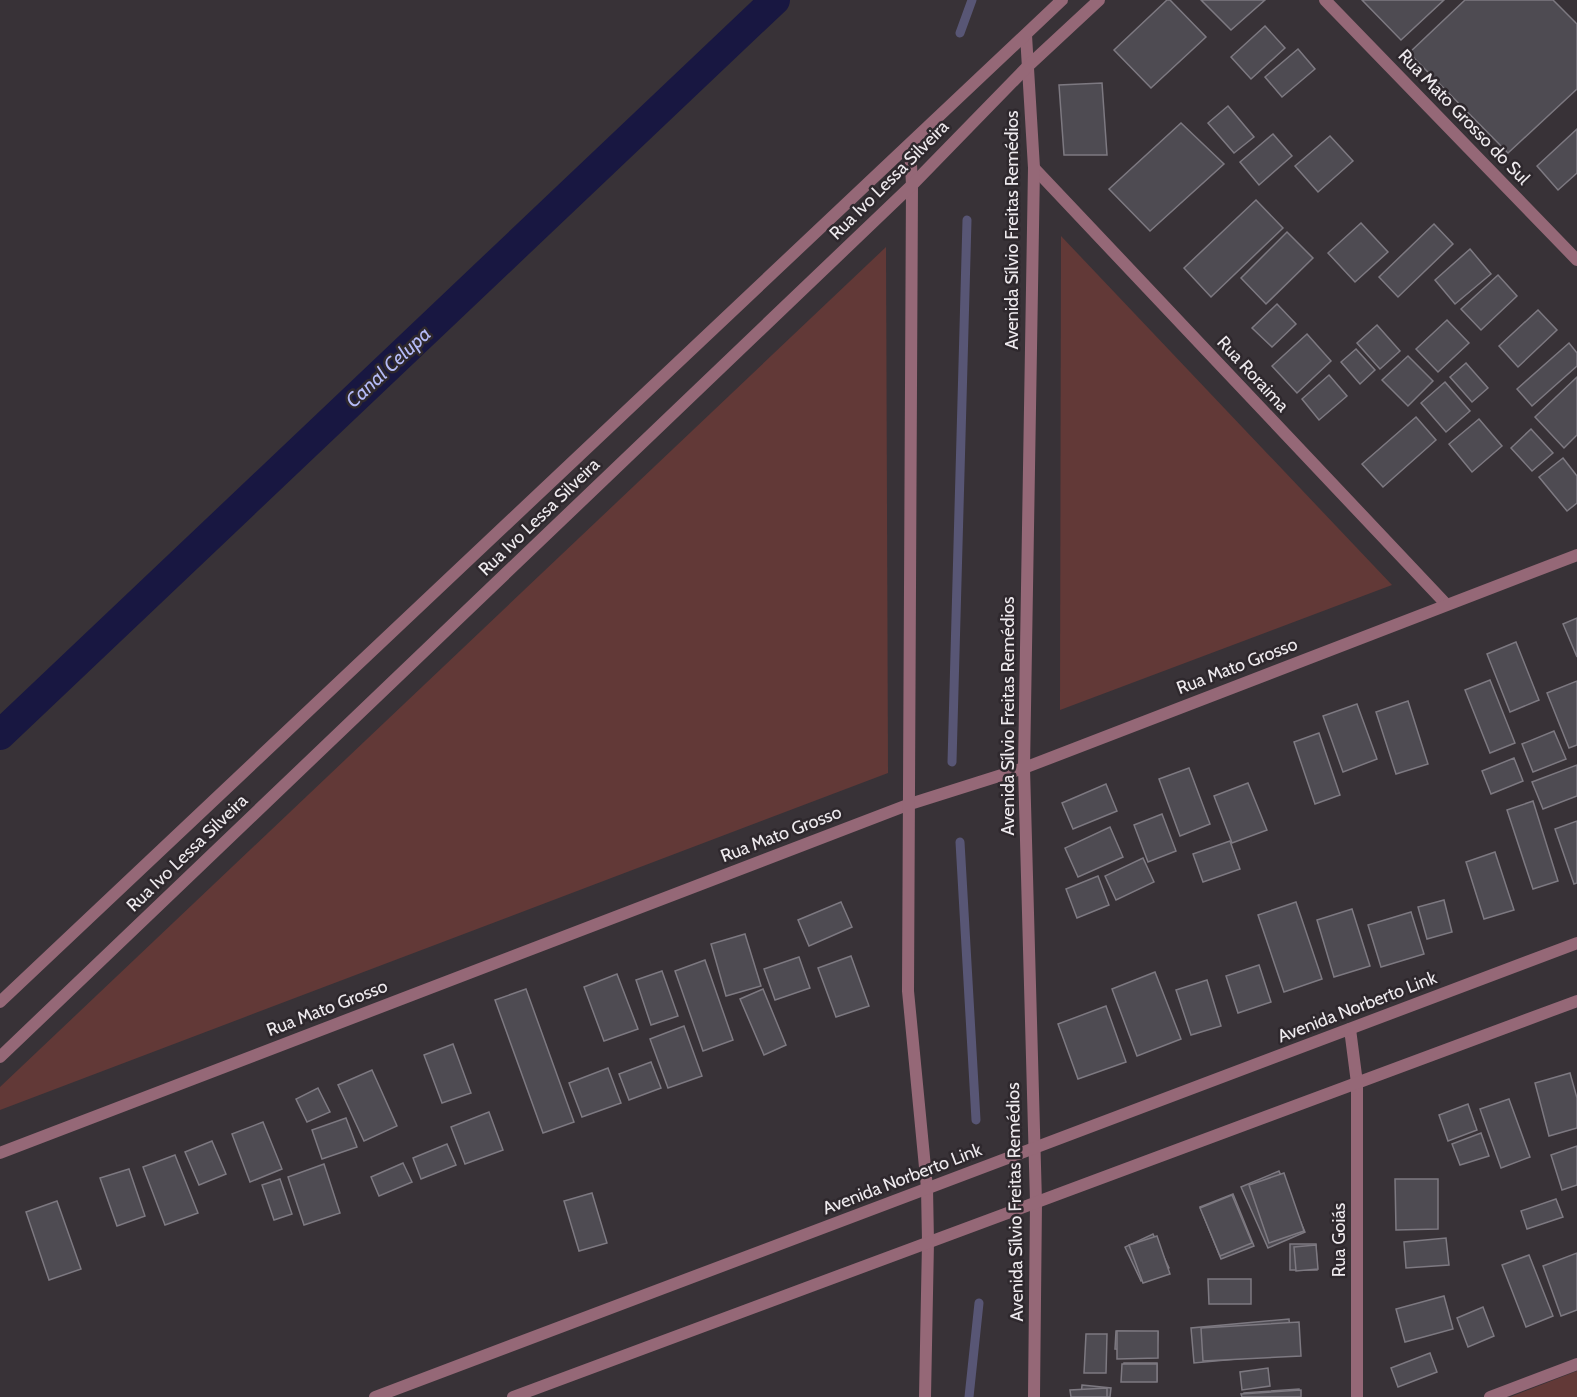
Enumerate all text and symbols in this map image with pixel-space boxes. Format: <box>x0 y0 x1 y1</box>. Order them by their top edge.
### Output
street label: Rua Mato Grosso do Sul <box>1394 45 1535 190</box>
street label: Avenida Sílvio Freitas Remédios <box>1001 110 1023 350</box>
street label: Rua Ivo Lessa Silveira <box>825 115 954 244</box>
water label: Canal Celupa <box>340 321 436 413</box>
street label: Rua Roraima <box>1212 332 1294 417</box>
street label: Rua Ivo Lessa Silveira <box>474 453 604 580</box>
street label: Avenida Sílvio Freitas Remédios <box>997 596 1019 836</box>
street label: Rua Mato Grosso <box>1173 633 1301 699</box>
street label: Rua Ivo Lessa Silveira <box>122 789 252 916</box>
street label: Rua Mato Grosso <box>717 801 845 867</box>
street label: Avenida Norberto Link <box>1274 966 1441 1048</box>
street label: Rua Mato Grosso <box>263 975 391 1041</box>
street label: Avenida Sílvio Freitas Remédios <box>1002 1082 1028 1322</box>
street label: Avenida Norberto Link <box>819 1138 986 1220</box>
street label: Rua Goiás <box>1328 1203 1350 1277</box>

